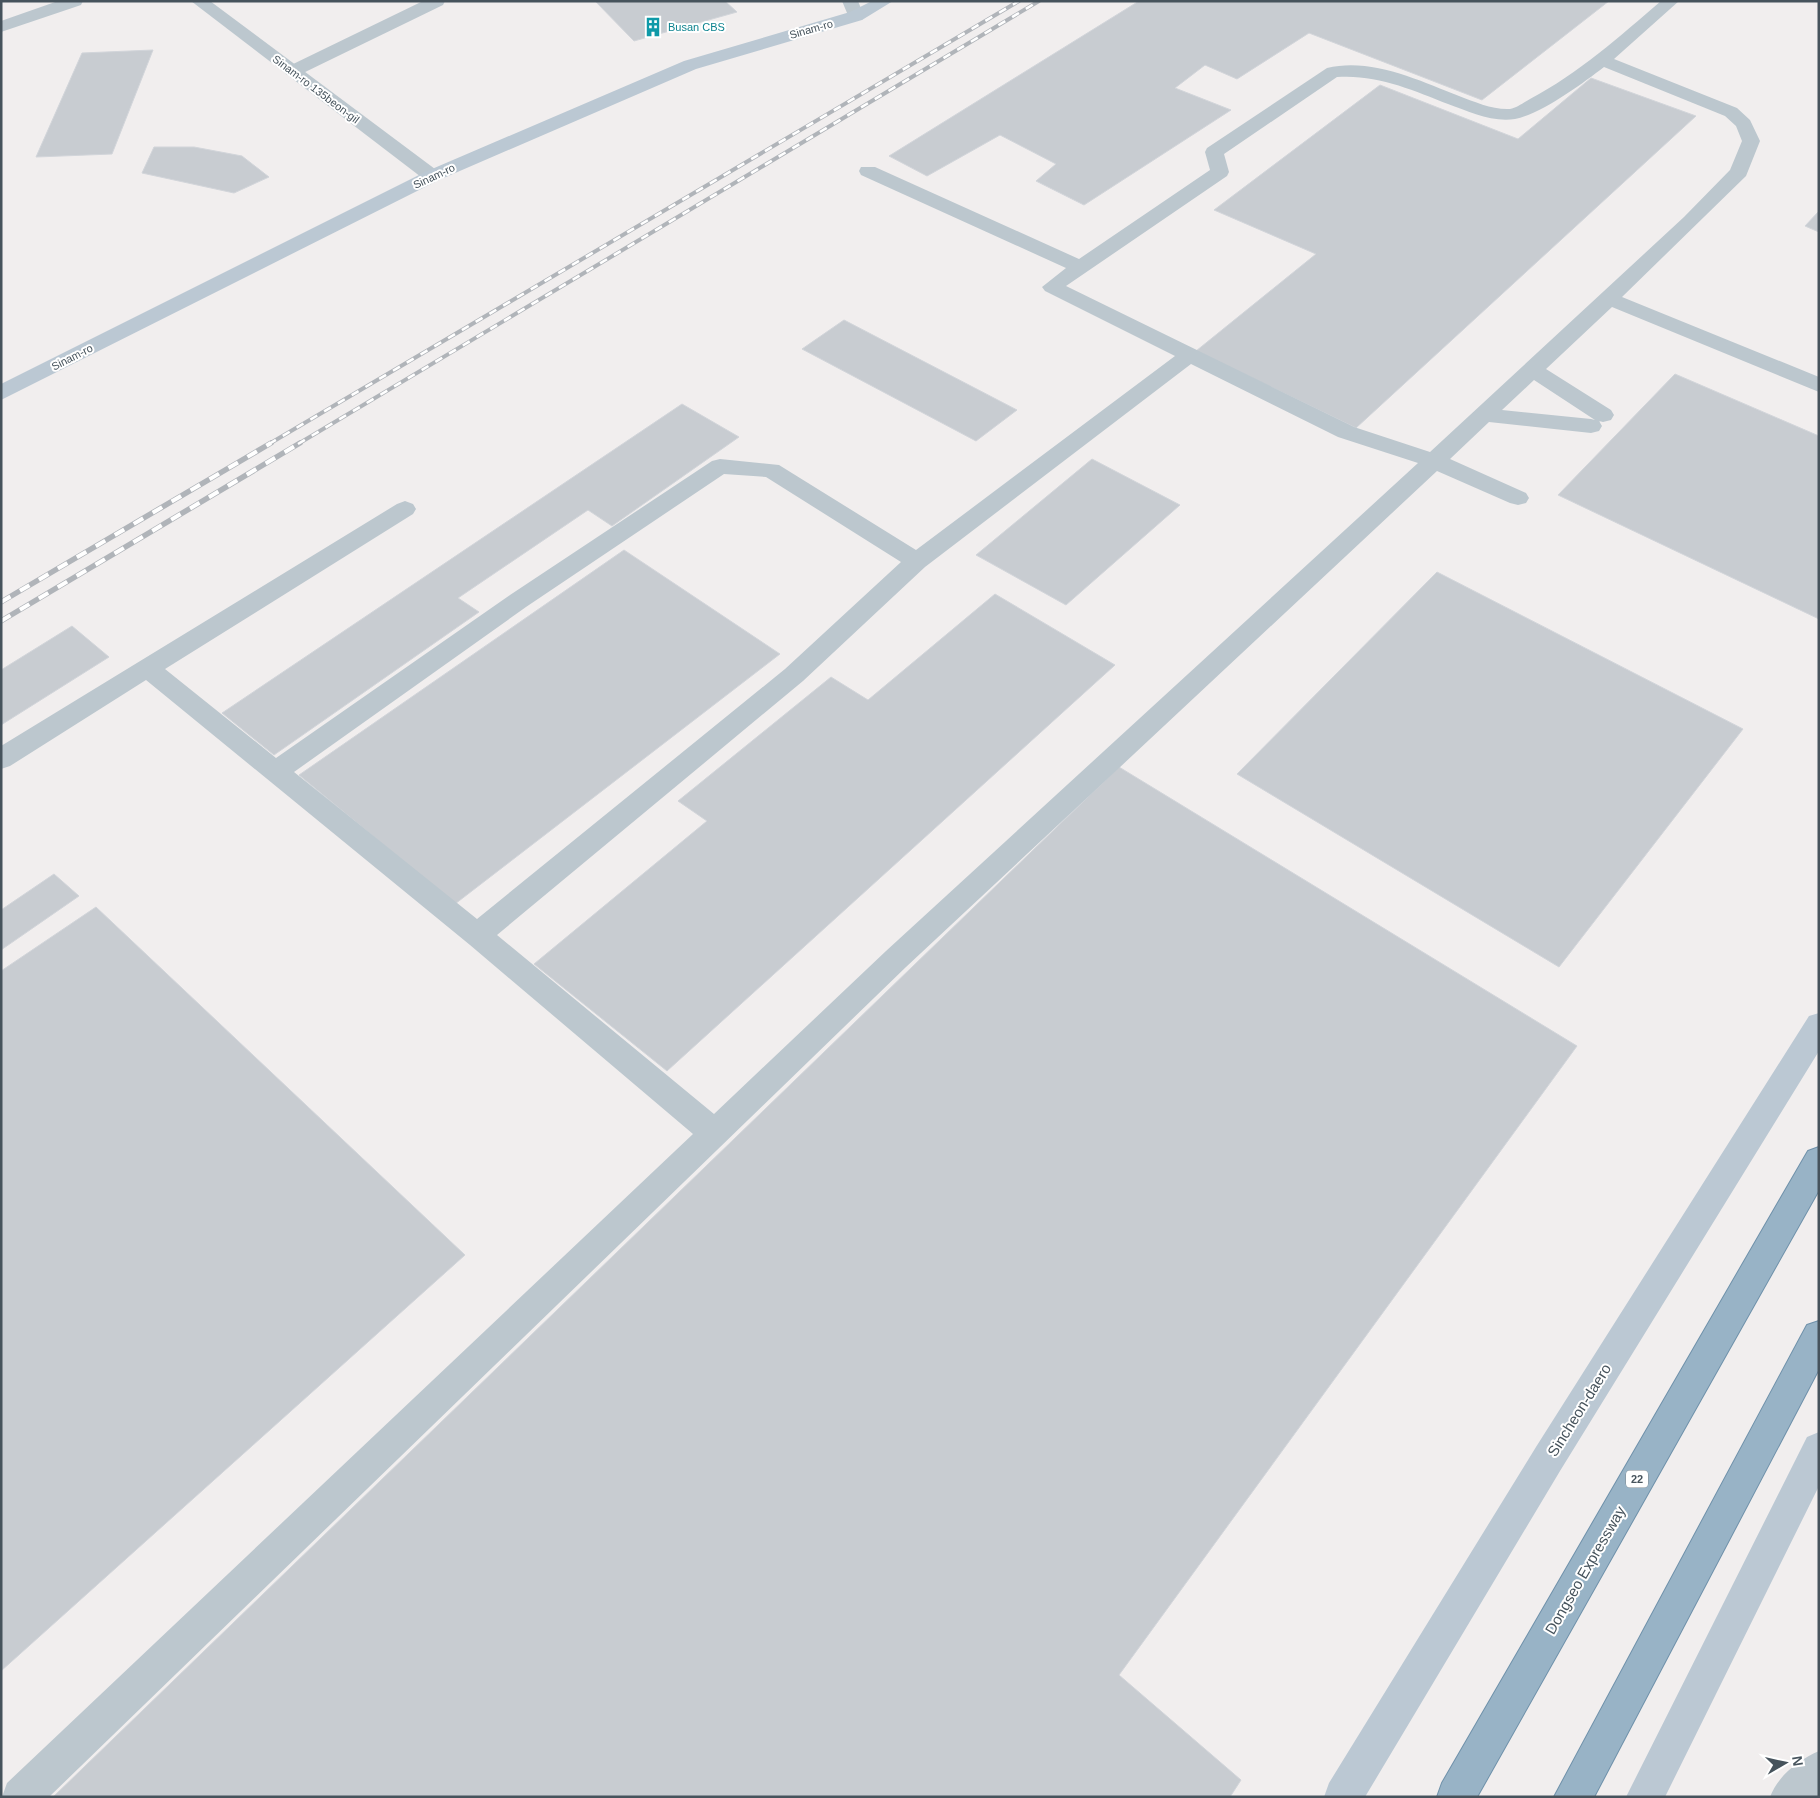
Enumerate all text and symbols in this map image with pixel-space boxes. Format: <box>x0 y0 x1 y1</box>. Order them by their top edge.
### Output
building icon: Busan CBS <box>642 16 664 38</box>
street label: Sinam-ro <box>788 17 834 41</box>
place label: Busan CBS <box>668 21 725 33</box>
street label: Sinam-ro 135beon-gil <box>270 53 362 125</box>
street label: Sinam-ro <box>411 161 457 191</box>
street label: Sinam-ro <box>49 342 95 372</box>
street label: Sincheon-daero <box>1544 1361 1614 1459</box>
road number: 22 <box>1626 1470 1648 1488</box>
street label: Dongseo Expressway <box>1541 1503 1629 1637</box>
north arrow <box>1760 1738 1810 1788</box>
text: N <box>1789 1755 1807 1767</box>

